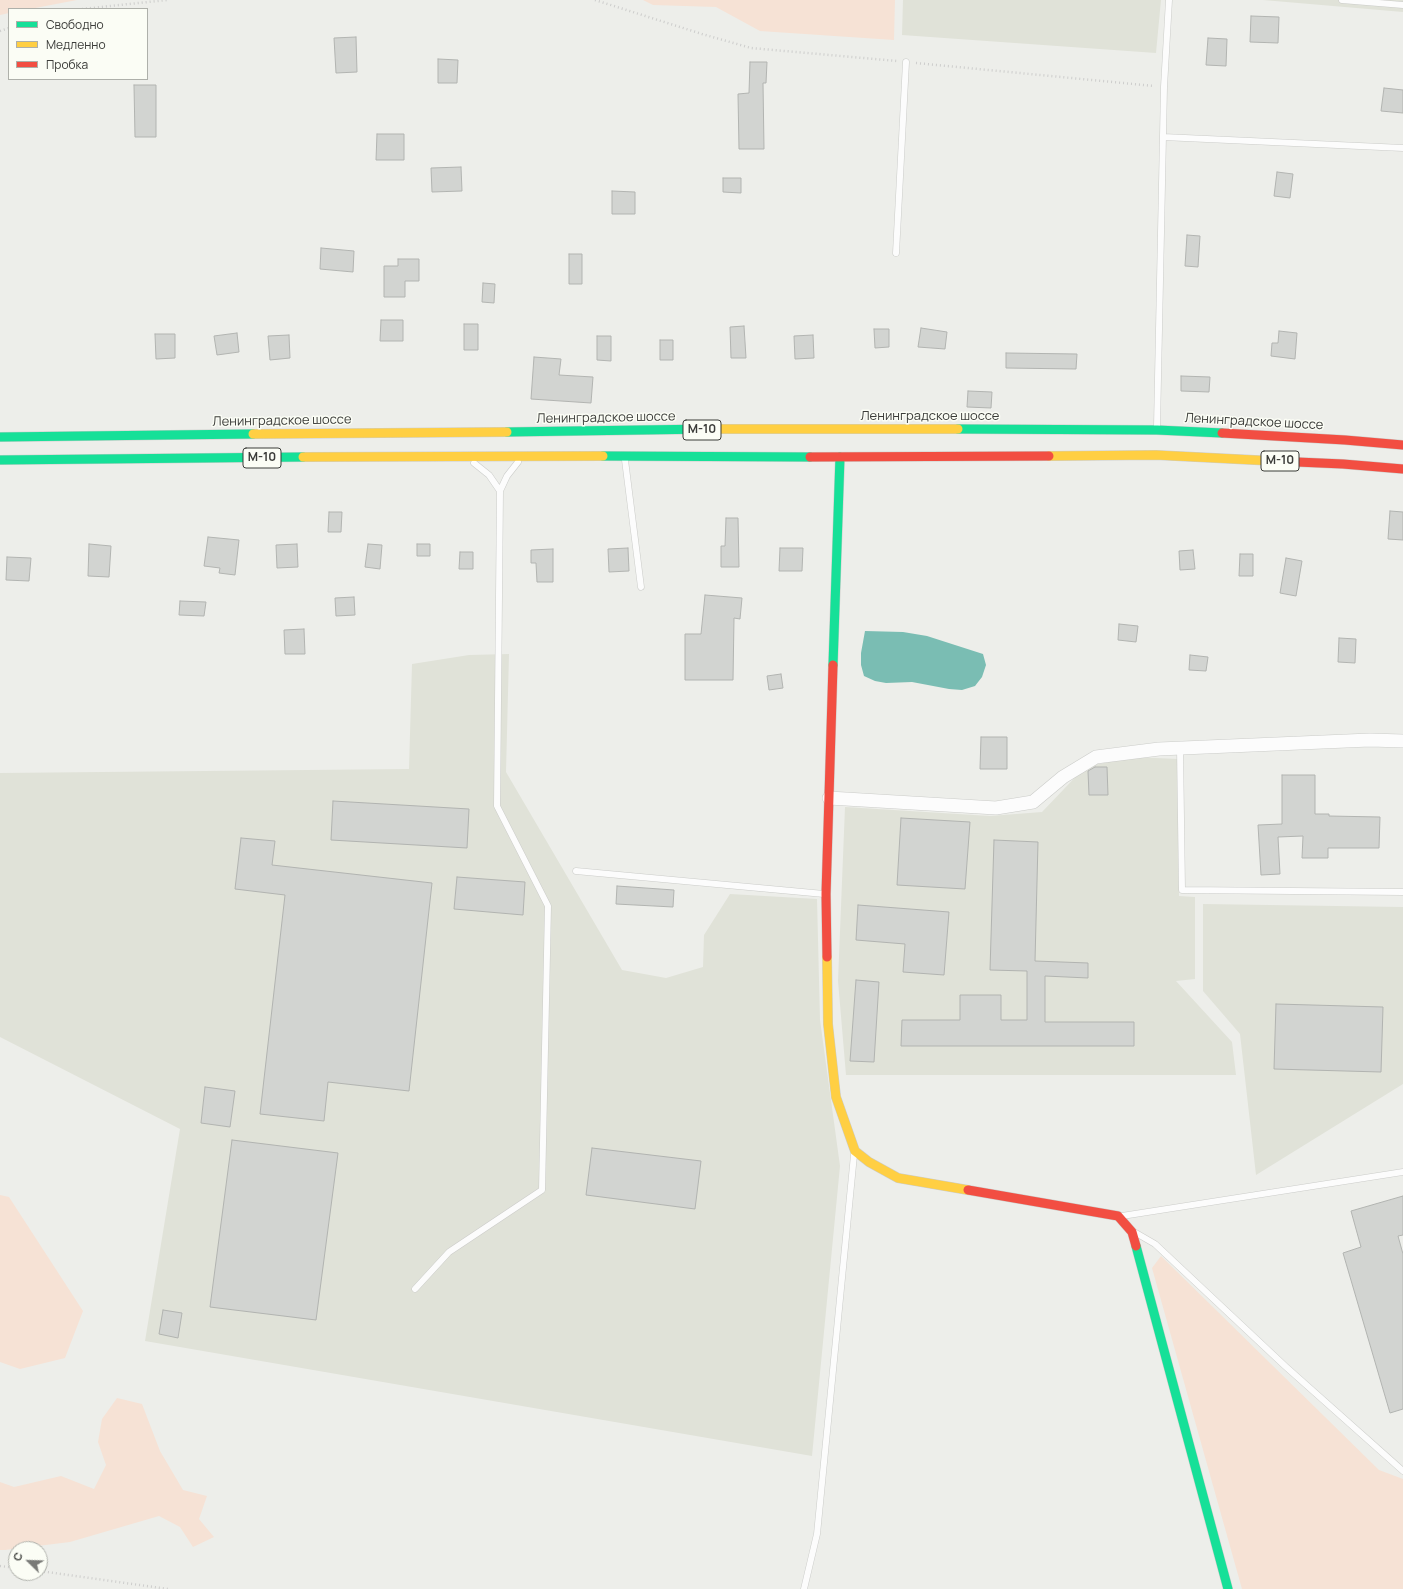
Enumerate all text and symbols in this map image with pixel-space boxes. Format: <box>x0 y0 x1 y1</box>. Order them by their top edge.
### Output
legend <box>8 8 148 80</box>
text: Свободно <box>46 16 104 33</box>
text: Медленно <box>46 36 106 53</box>
text: Пробка <box>46 56 88 73</box>
street label: Ленинградское шоссе <box>861 408 999 424</box>
street label: Ленинградское шоссе <box>536 409 676 427</box>
street label: Ленинградское шоссе <box>1184 411 1324 433</box>
street label: Ленинградское шоссе <box>212 412 352 430</box>
road number: М-10 <box>683 420 721 440</box>
road number: М-10 <box>243 448 281 468</box>
road number: М-10 <box>1261 451 1299 471</box>
north arrow <box>8 1541 48 1581</box>
text: С <box>9 1550 26 1563</box>

